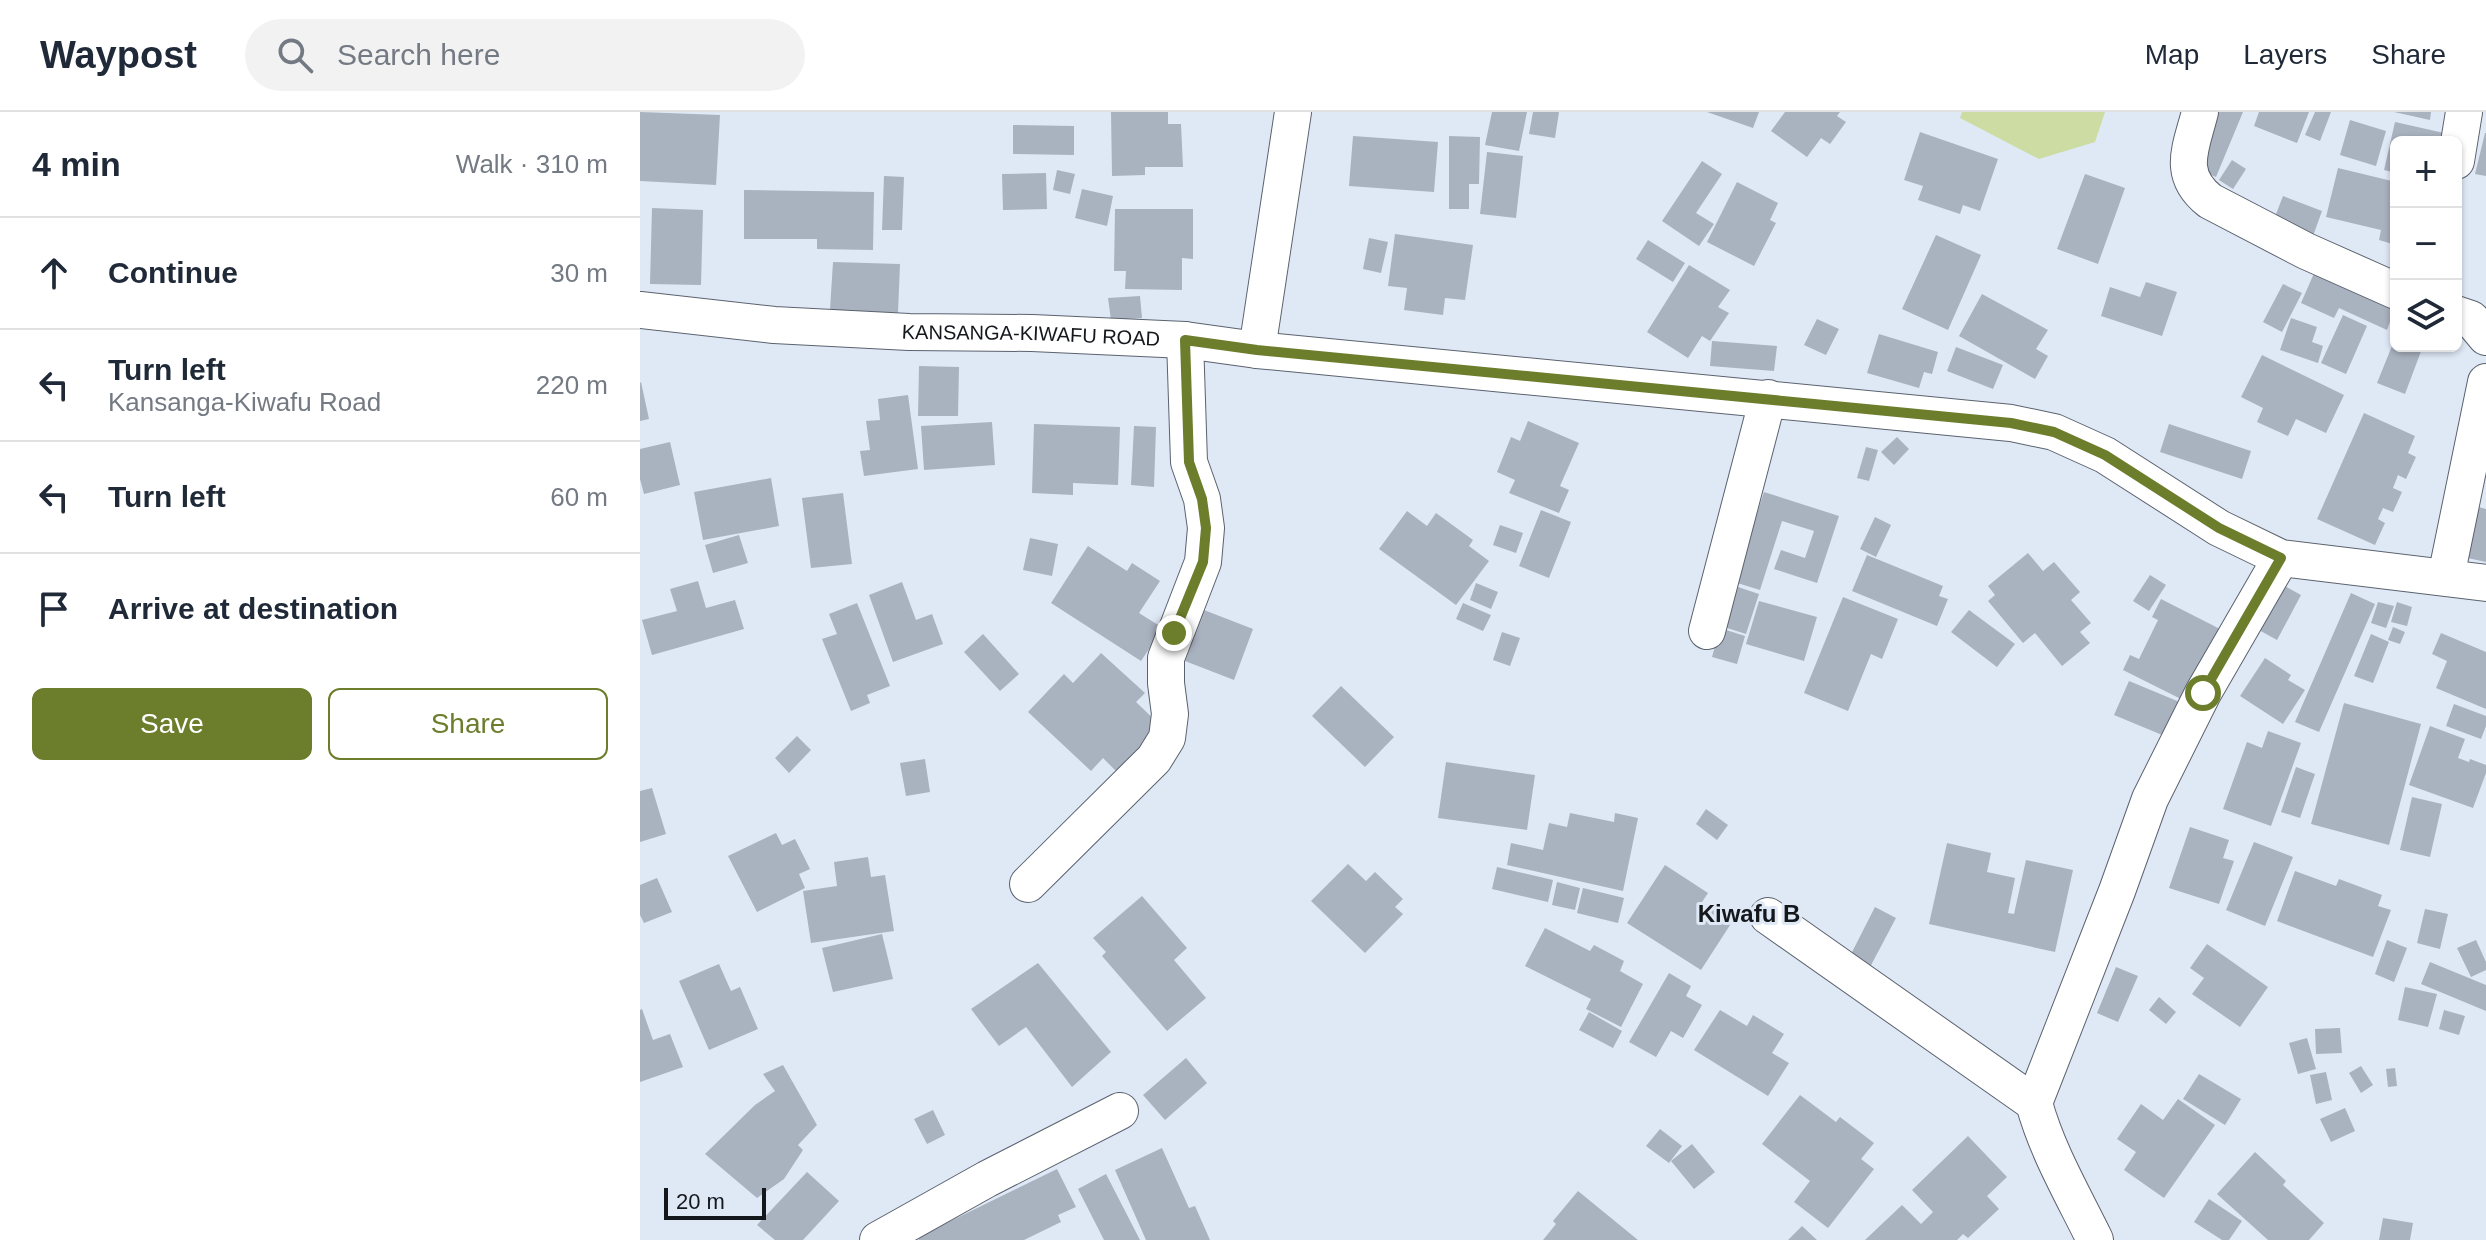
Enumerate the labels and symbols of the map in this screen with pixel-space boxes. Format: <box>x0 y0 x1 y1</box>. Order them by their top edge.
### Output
street label: KANSANGA-KIWAFU ROAD <box>901 321 1160 350</box>
route end <box>1156 615 1192 651</box>
route start <box>2185 675 2221 711</box>
district label: Kiwafu B <box>1698 900 1800 927</box>
scale bar <box>664 1184 766 1220</box>

